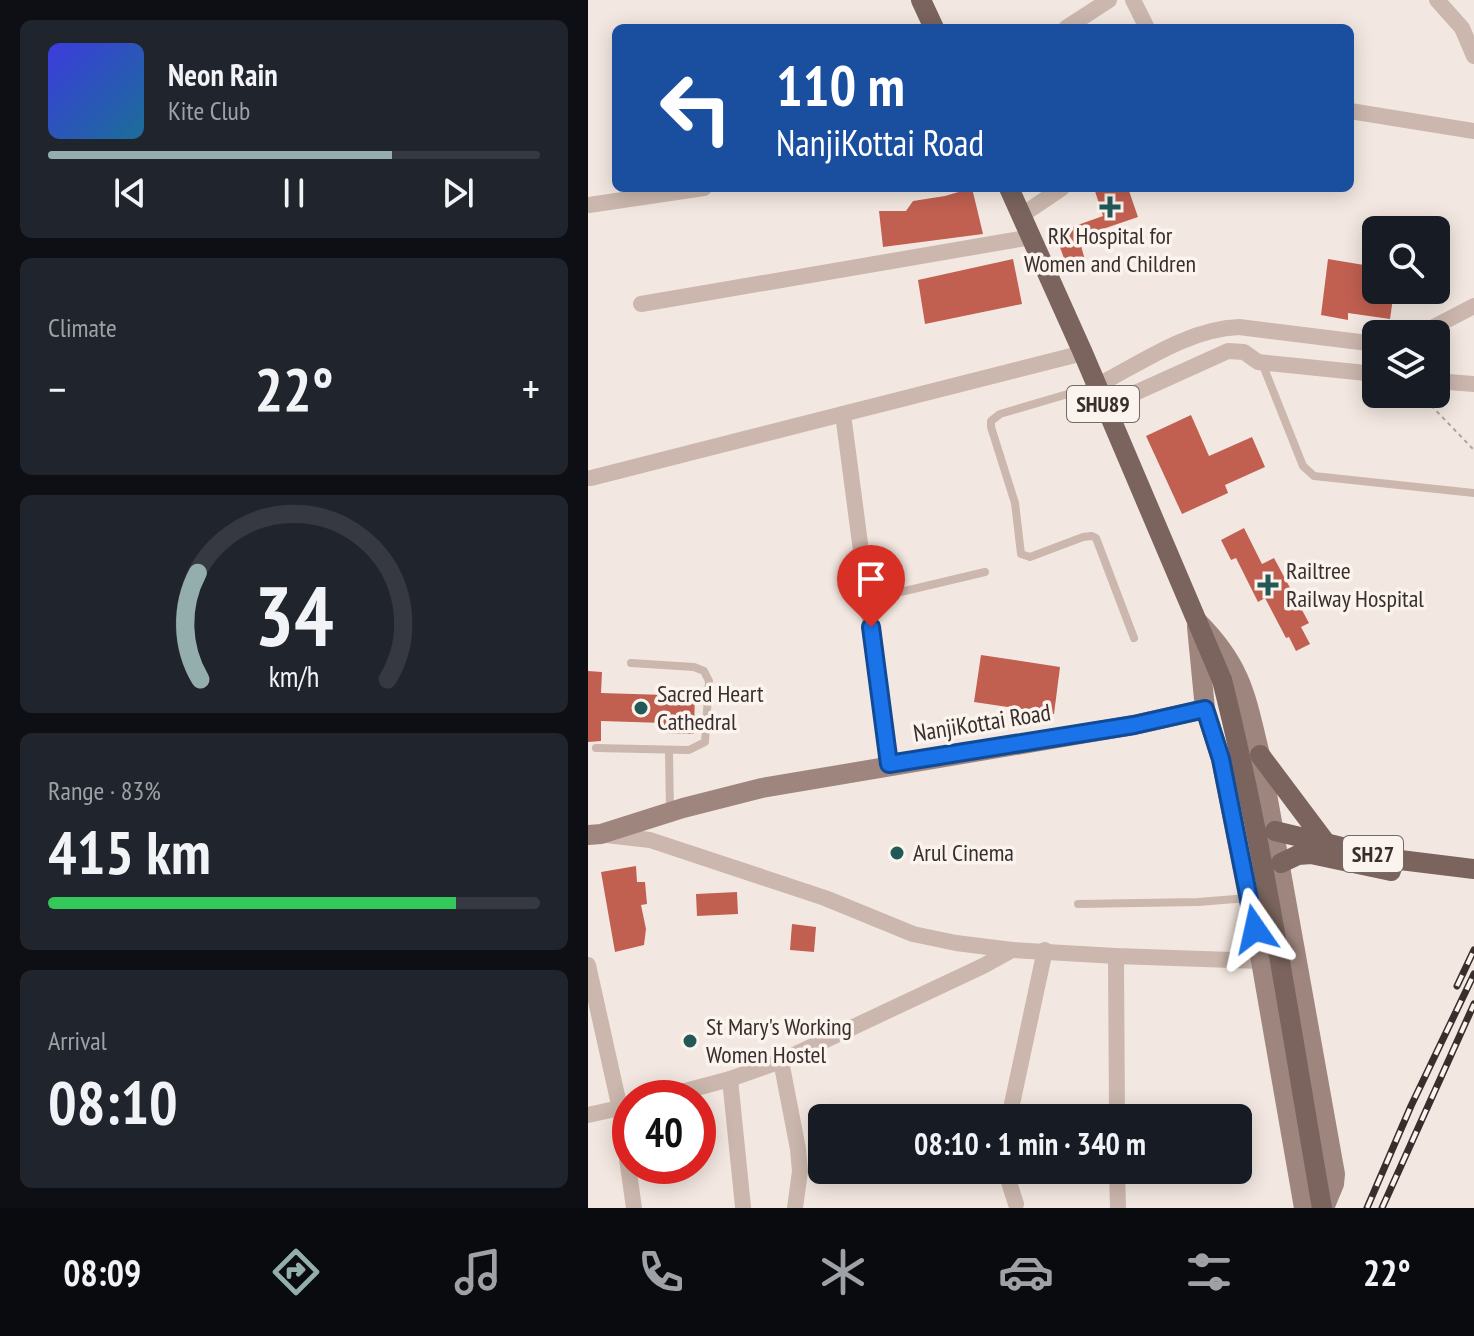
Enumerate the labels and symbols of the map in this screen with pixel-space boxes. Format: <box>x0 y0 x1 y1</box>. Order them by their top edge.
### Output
marker: RK Hospital for Women and Children <box>1099 196 1121 218</box>
place label: RK Hospital for Women and Children <box>1024 220 1196 279</box>
road number: SHU89 <box>1067 386 1139 422</box>
pin <box>837 545 905 627</box>
place label: Railtree Railway Hospital <box>1286 555 1424 614</box>
marker: Railtree Railway Hospital <box>1257 574 1279 596</box>
place label: Sacred Heart Cathedral <box>657 678 764 737</box>
street label: NanjiKottai Road <box>911 696 1053 749</box>
marker: Sacred Heart Cathedral <box>632 699 650 717</box>
road number: SH27 <box>1343 836 1403 872</box>
place label: Arul Cinema <box>913 837 1014 868</box>
marker: Arul Cinema <box>888 844 906 862</box>
position arrow <box>1213 887 1297 971</box>
place label: St Mary's Working Women Hostel <box>706 1011 852 1070</box>
marker: St Mary's Working Women Hostel <box>681 1032 699 1050</box>
speed limit sign: 40 <box>612 1080 716 1184</box>

